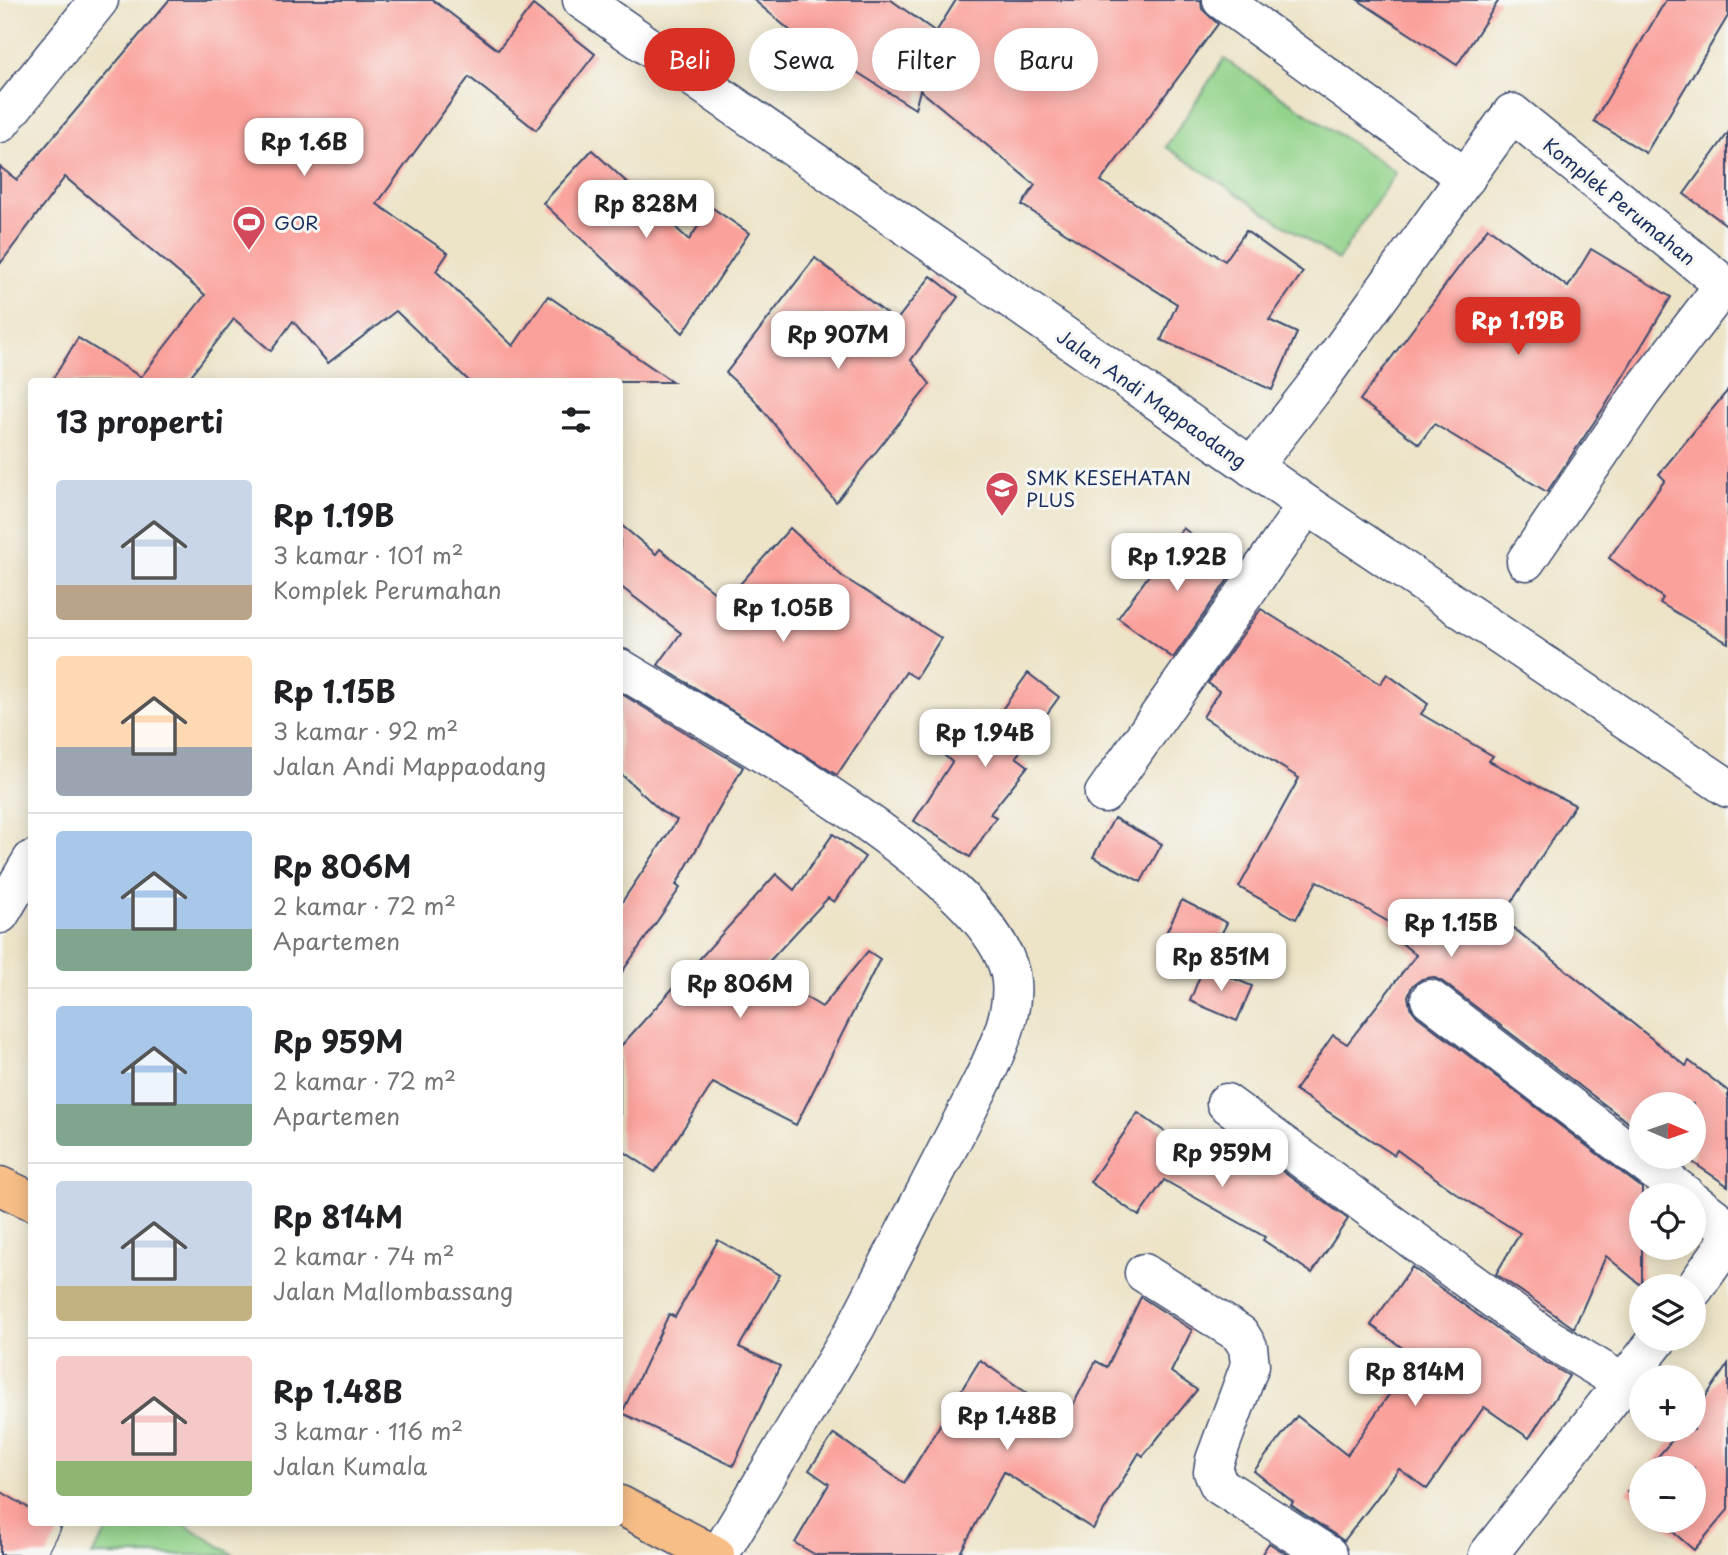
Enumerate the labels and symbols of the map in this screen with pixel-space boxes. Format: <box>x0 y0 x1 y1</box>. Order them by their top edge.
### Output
pin: Rp 1.6B <box>239 118 369 178</box>
street label: Komplek Perumahan <box>1538 131 1702 271</box>
pin: Rp 828M <box>581 180 711 240</box>
sports icon: GOR <box>230 203 268 252</box>
place label: GOR <box>274 208 318 236</box>
pin: Rp 1.19B <box>1446 298 1590 357</box>
pin: Rp 907M <box>773 312 903 371</box>
street label: Jalan Andi Mappaodang <box>1052 322 1252 474</box>
place label: SMK KESEHATAN PLUS <box>1026 463 1191 513</box>
school or university icon: SMK KESEHATAN PLUS <box>983 469 1021 518</box>
pin: Rp 1.92B <box>1105 534 1249 593</box>
pin: Rp 1.05B <box>711 584 855 644</box>
pin: Rp 1.94B <box>913 710 1057 769</box>
pin: Rp 1.15B <box>1379 900 1523 959</box>
pin: Rp 851M <box>1156 934 1286 993</box>
pin: Rp 806M <box>675 960 805 1020</box>
north arrow <box>1629 1092 1706 1169</box>
pin: Rp 959M <box>1157 1130 1287 1189</box>
pin: Rp 814M <box>1350 1348 1480 1408</box>
pin: Rp 1.48B <box>935 1392 1079 1452</box>

